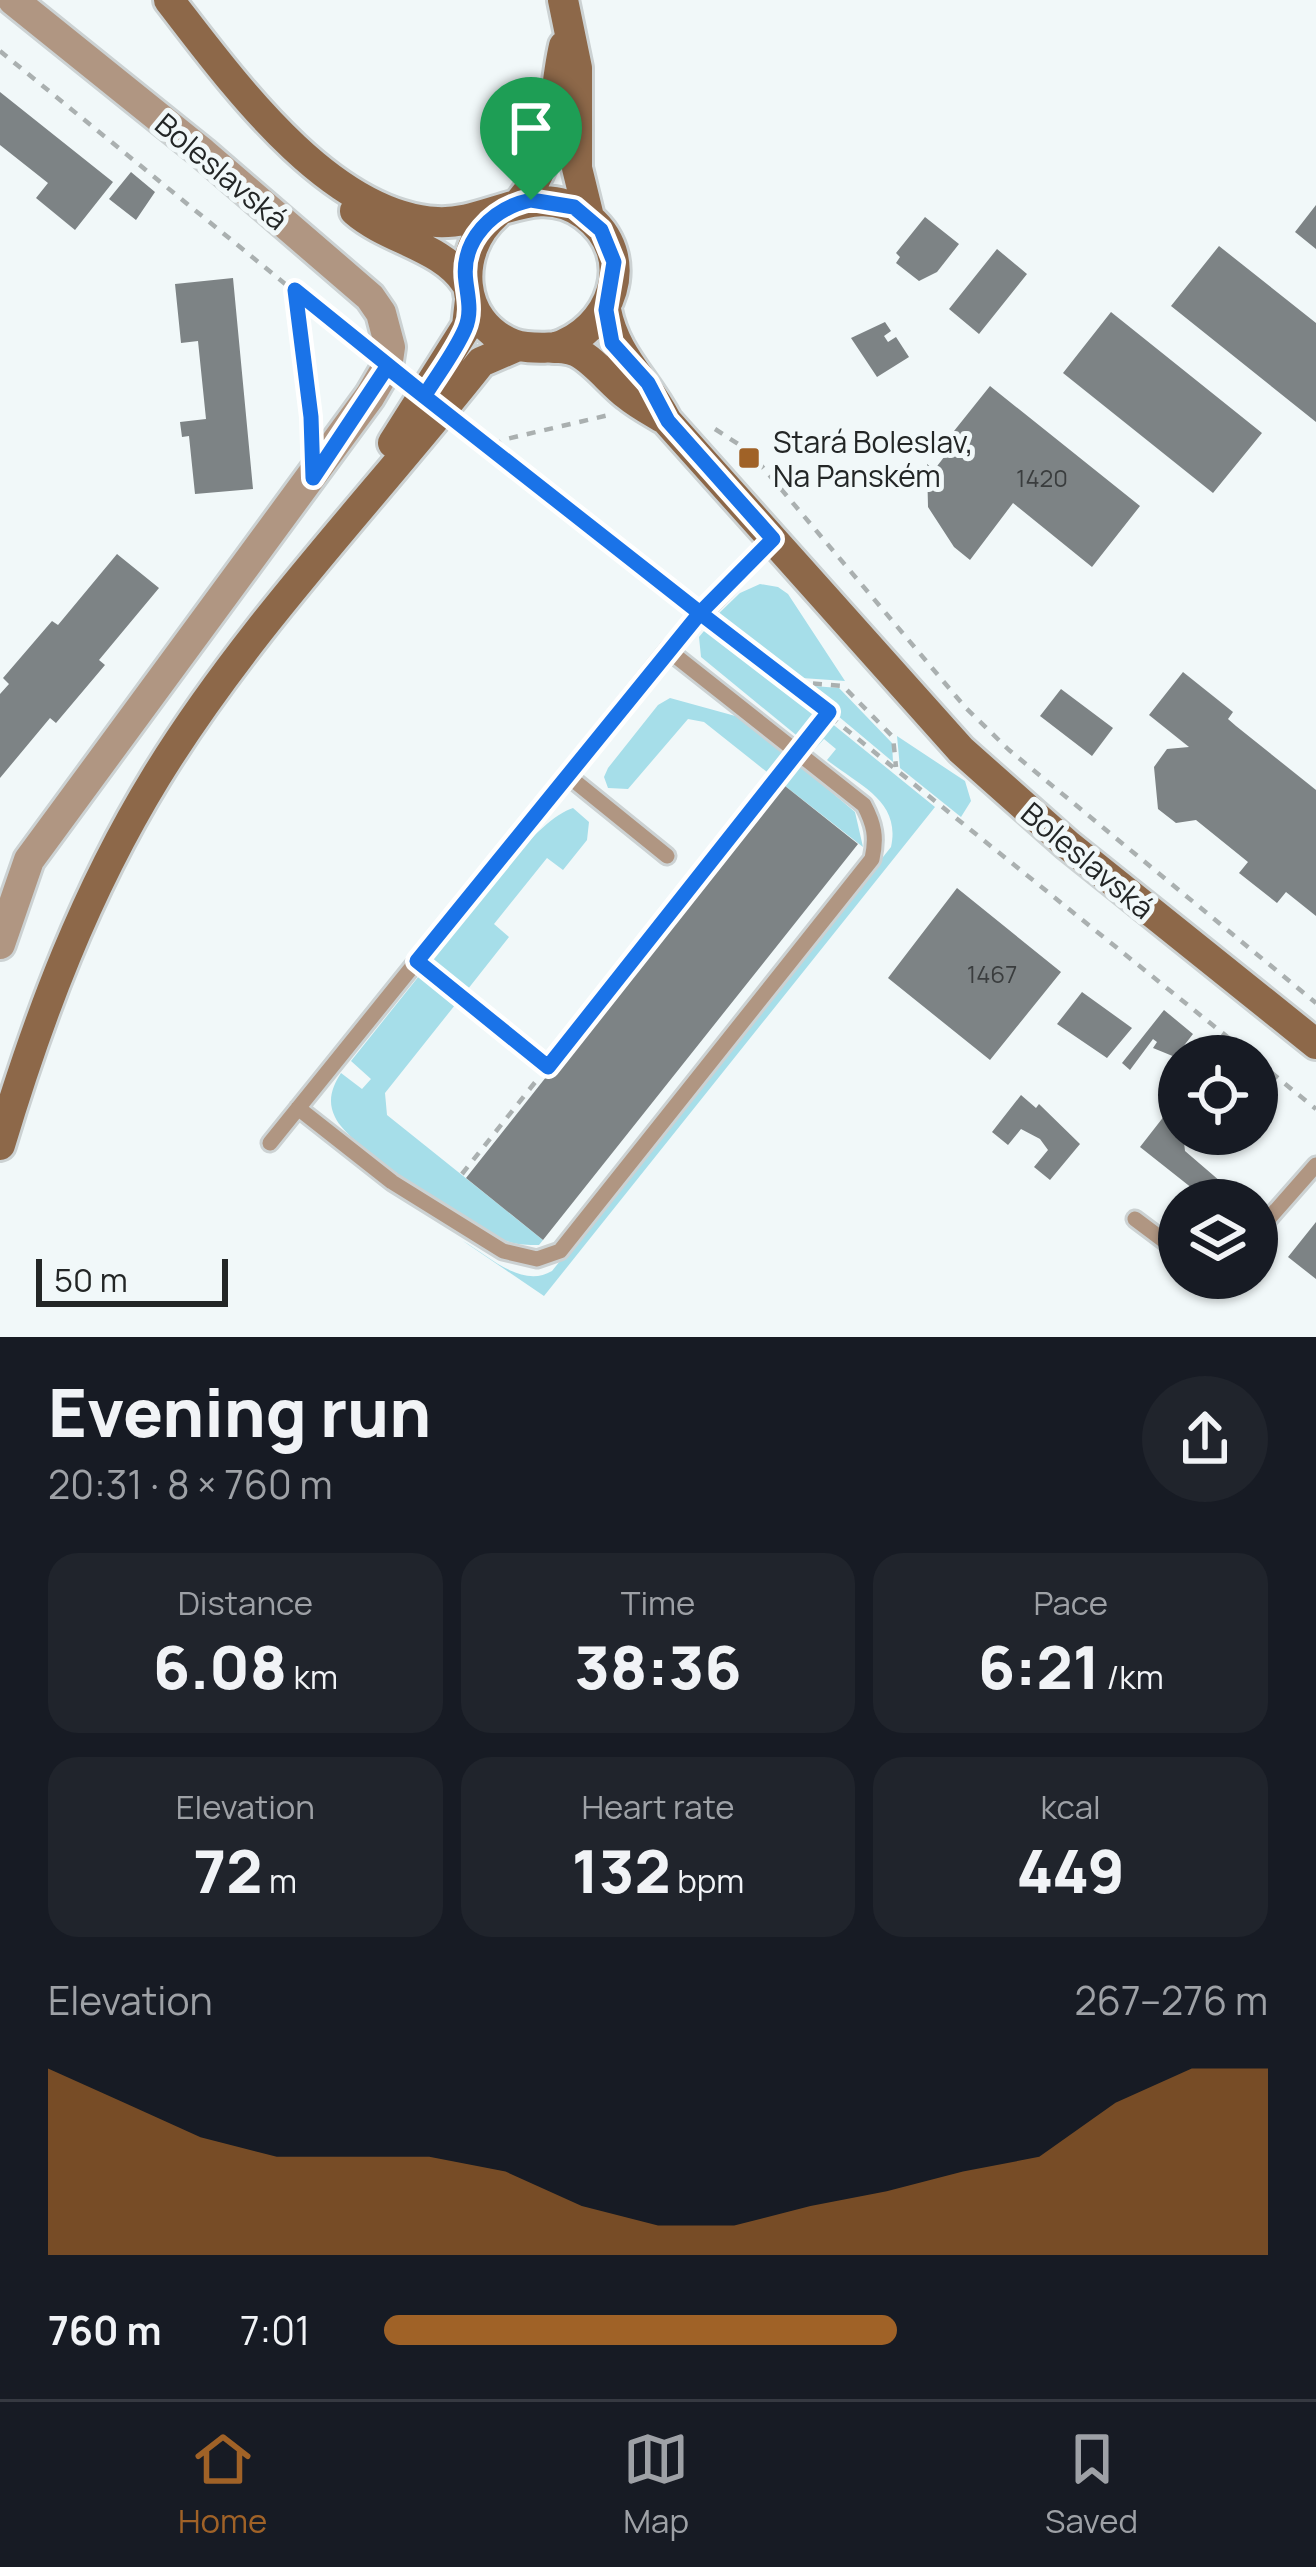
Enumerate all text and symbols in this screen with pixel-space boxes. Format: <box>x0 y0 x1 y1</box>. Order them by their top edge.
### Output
pin <box>480 77 582 200</box>
icon: arrive <box>498 95 564 161</box>
street label: Boleslavská <box>147 103 297 239</box>
place label: Stará Boleslav, Na Panském <box>773 421 973 496</box>
marker: Stará Boleslav, Na Panském <box>736 445 762 471</box>
house number: 1420 <box>1016 461 1068 494</box>
street label: Boleslavská <box>1013 792 1163 928</box>
house number: 1467 <box>967 957 1017 990</box>
map controls <box>1158 1035 1278 1299</box>
button: locate <box>1158 1035 1278 1155</box>
button: layers <box>1158 1179 1278 1299</box>
scale bar <box>36 1253 228 1306</box>
text: 50 m <box>54 1257 128 1302</box>
text: Evening run <box>48 1367 431 1457</box>
button: share <box>1142 1376 1268 1502</box>
text: 20:31 · 8 × 760 m <box>48 1457 333 1511</box>
text: Distance <box>178 1580 313 1625</box>
text: Time <box>621 1580 695 1625</box>
text: Pace <box>1033 1580 1108 1625</box>
text: 6.08 <box>153 1625 287 1707</box>
text: 38:36 <box>574 1625 742 1707</box>
text: 6:21 <box>978 1625 1100 1707</box>
text: km <box>287 1654 338 1699</box>
text: /km <box>1100 1654 1164 1699</box>
text: Elevation <box>176 1784 315 1829</box>
text: Heart rate <box>581 1784 735 1829</box>
text: kcal <box>1041 1784 1101 1829</box>
text: 72 <box>194 1829 262 1911</box>
text: 132 <box>572 1829 671 1911</box>
text: 449 <box>1017 1829 1125 1911</box>
text: m <box>262 1858 297 1903</box>
text: bpm <box>671 1858 744 1903</box>
text: Elevation <box>48 1973 213 2027</box>
text: 267–276 m <box>1075 1973 1268 2027</box>
text: 760 m <box>48 2303 162 2357</box>
text: 7:01 <box>240 2303 310 2357</box>
tab: Home <box>178 2426 267 2543</box>
tab: Map <box>623 2426 689 2543</box>
tab: Saved <box>1045 2426 1138 2543</box>

